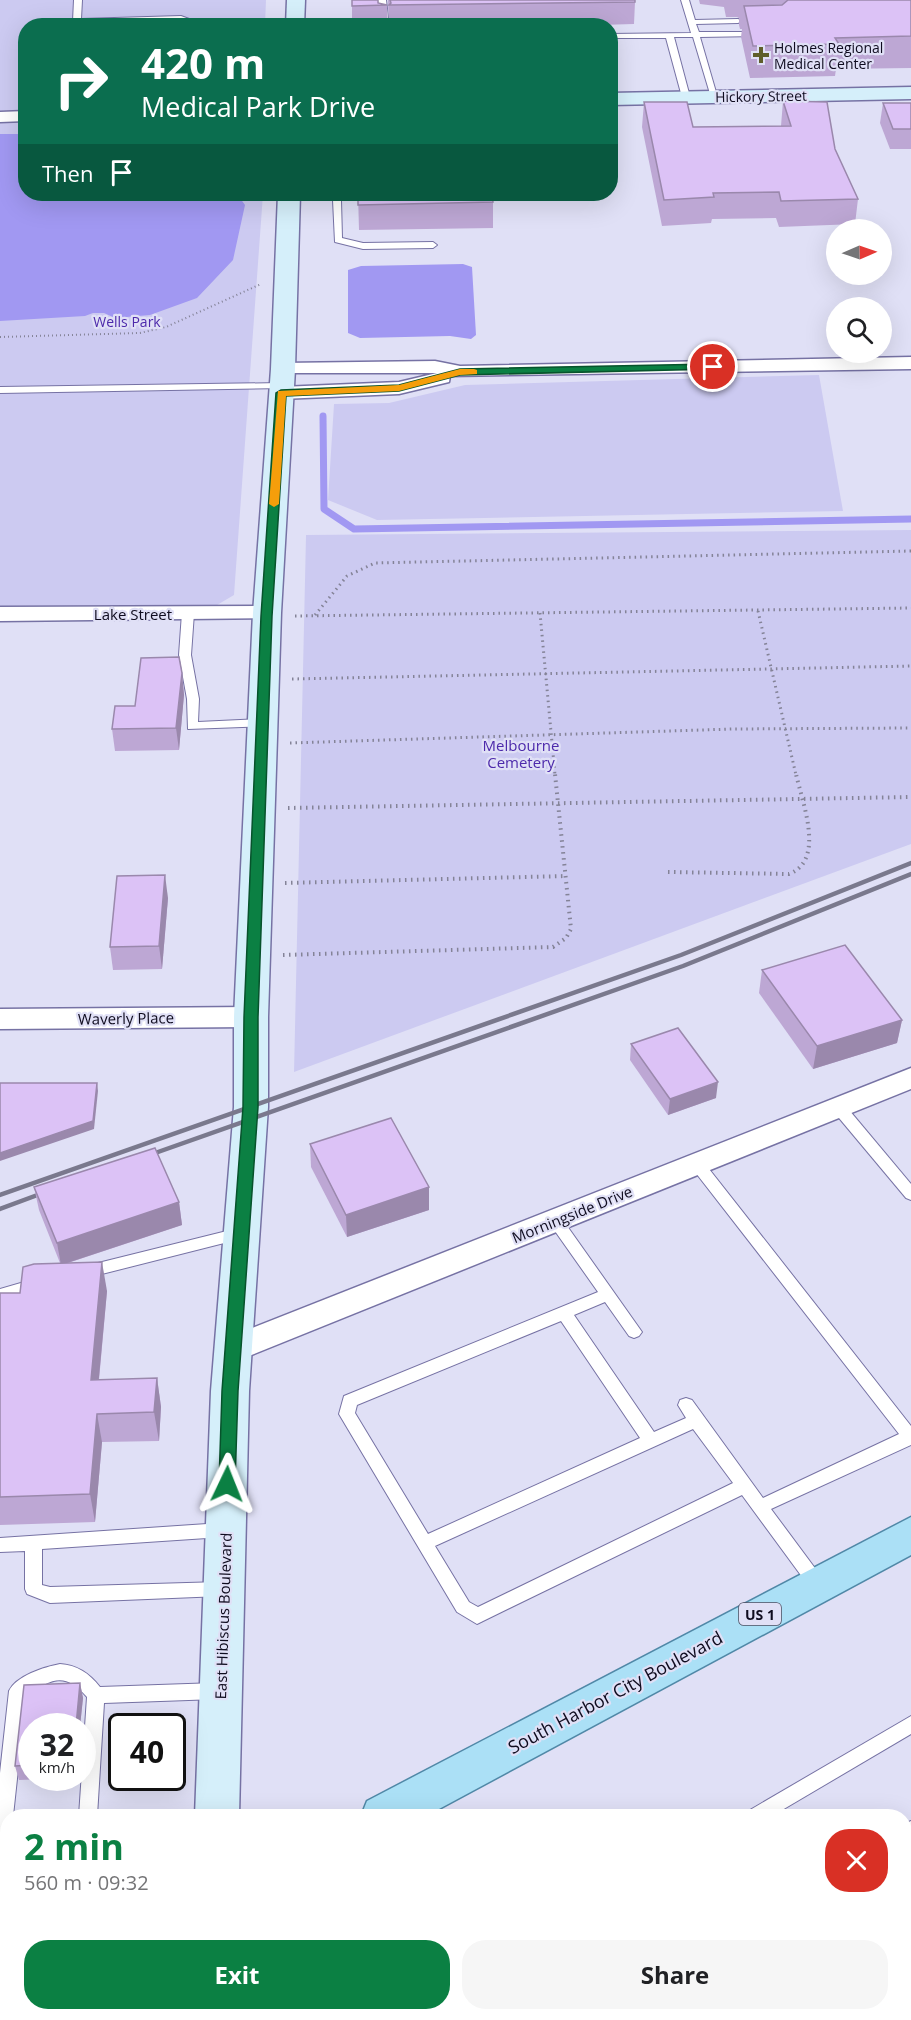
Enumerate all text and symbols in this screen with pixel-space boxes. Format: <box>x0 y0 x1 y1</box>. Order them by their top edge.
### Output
text: 420 m <box>141 34 265 91</box>
place label: Holmes Regional Medical Center <box>774 38 883 73</box>
icon: right <box>42 42 120 120</box>
marker: Holmes Regional Medical Center <box>752 46 770 64</box>
street label: Hickory Street <box>715 86 807 106</box>
text: Medical Park Drive <box>141 88 375 125</box>
icon: arrive <box>105 156 138 189</box>
text: Then <box>42 158 93 188</box>
north arrow <box>826 219 892 285</box>
map controls <box>826 219 892 363</box>
button: search <box>826 297 892 363</box>
park label: Wells Park <box>93 312 161 331</box>
pin <box>687 341 738 392</box>
icon: arrive <box>696 350 729 383</box>
street label: Lake Street <box>94 604 172 624</box>
park label: Melbourne Cemetery <box>483 735 559 772</box>
street label: Waverly Place <box>78 1007 174 1029</box>
street label: Morningside Drive <box>509 1181 635 1247</box>
position arrow <box>195 1452 259 1516</box>
street label: East Hibiscus Boulevard <box>210 1532 236 1700</box>
road number: US 1 <box>739 1603 781 1625</box>
street label: South Harbor City Boulevard <box>503 1625 727 1759</box>
speed limit sign: 40 <box>108 1713 186 1791</box>
text: 32 <box>40 1724 74 1765</box>
text: km/h <box>39 1757 75 1777</box>
text: 2 min <box>24 1822 124 1871</box>
button: close <box>825 1829 888 1892</box>
text: 560 m · 09:32 <box>24 1869 149 1896</box>
button: Exit <box>24 1940 450 2009</box>
button: Share <box>462 1940 888 2009</box>

